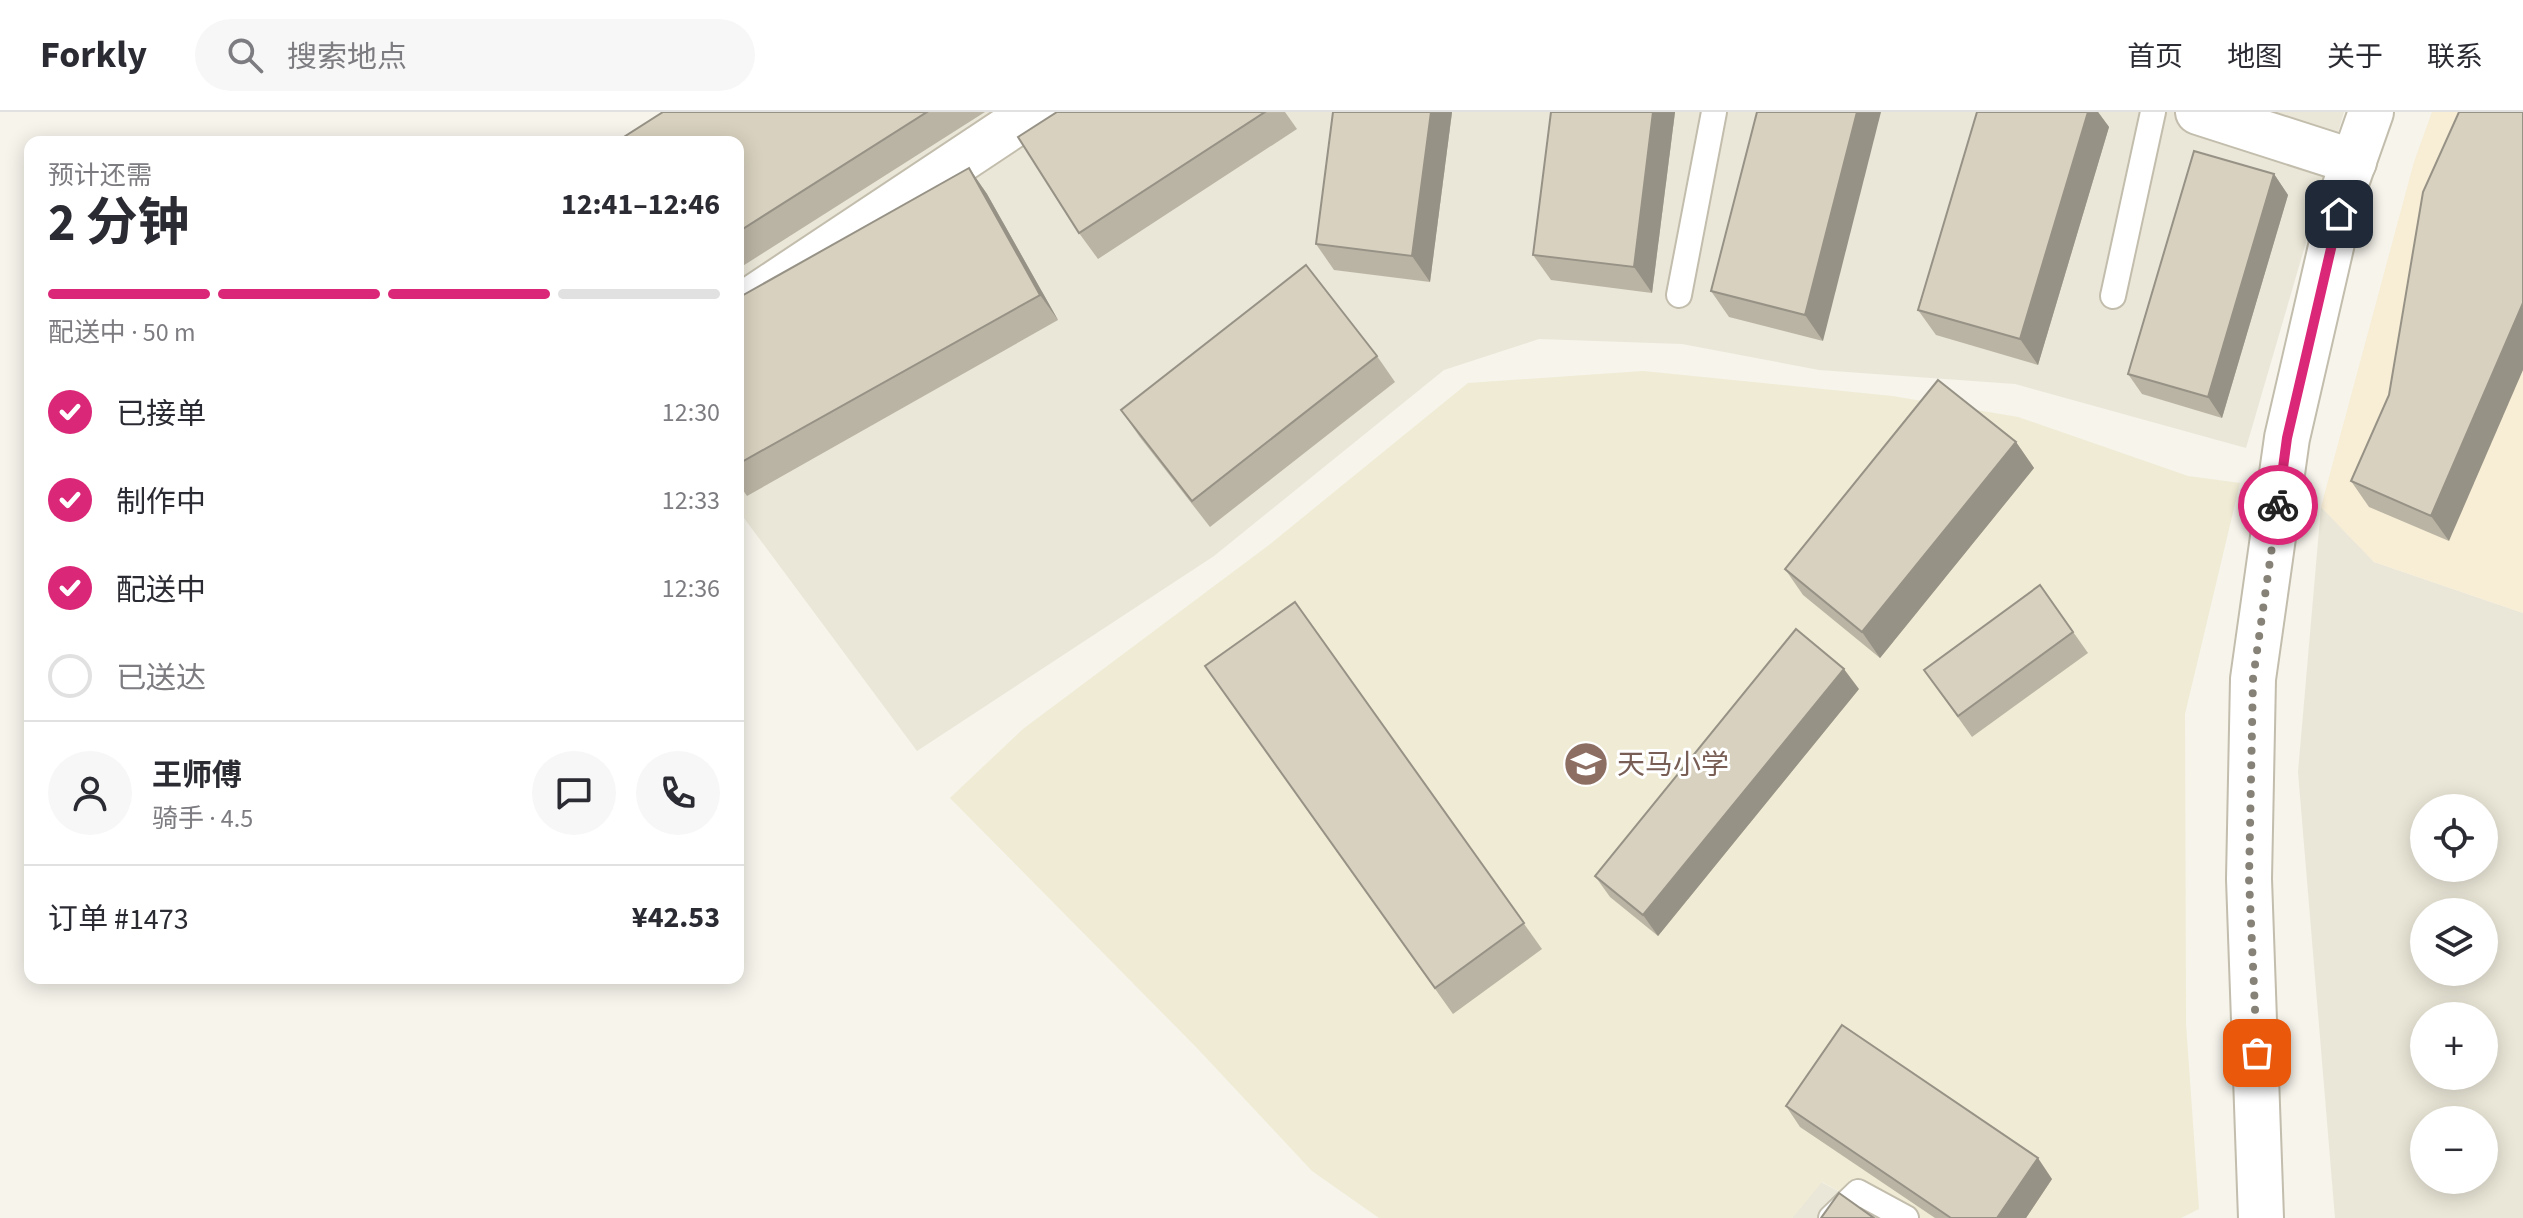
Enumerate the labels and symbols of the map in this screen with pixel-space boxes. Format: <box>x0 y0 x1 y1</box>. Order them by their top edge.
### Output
pin <box>2305 180 2373 248</box>
courier <box>2238 465 2318 545</box>
school or university icon: 天马小学 <box>1562 740 1610 788</box>
place label: 天马小学 <box>1617 745 1729 785</box>
pin <box>2223 1019 2291 1087</box>

